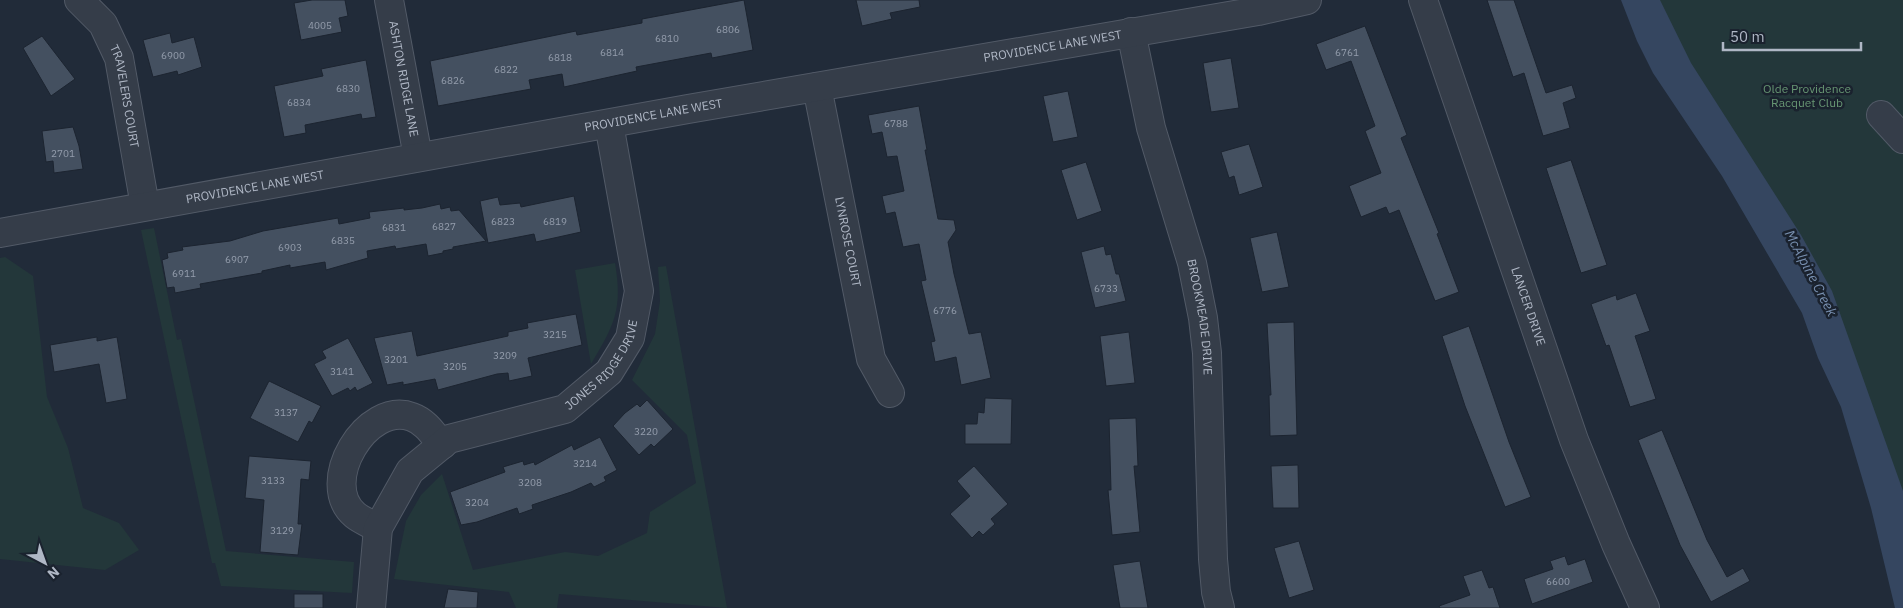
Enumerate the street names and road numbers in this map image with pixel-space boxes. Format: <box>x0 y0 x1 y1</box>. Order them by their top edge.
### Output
street label: ASHTON RIDGE LANE <box>386 19 422 138</box>
street label: PROVIDENCE LANE WEST <box>982 27 1123 65</box>
street label: TRAVELERS COURT <box>107 42 143 149</box>
street label: PROVIDENCE LANE WEST <box>583 95 724 135</box>
street label: PROVIDENCE LANE WEST <box>185 167 325 206</box>
street label: LYNROSE COURT <box>832 195 865 289</box>
street label: BROOKMEADE DRIVE <box>1184 258 1216 375</box>
street label: LANCER DRIVE <box>1508 265 1549 348</box>
street label: JONES RIDGE DRIVE <box>562 318 640 413</box>

